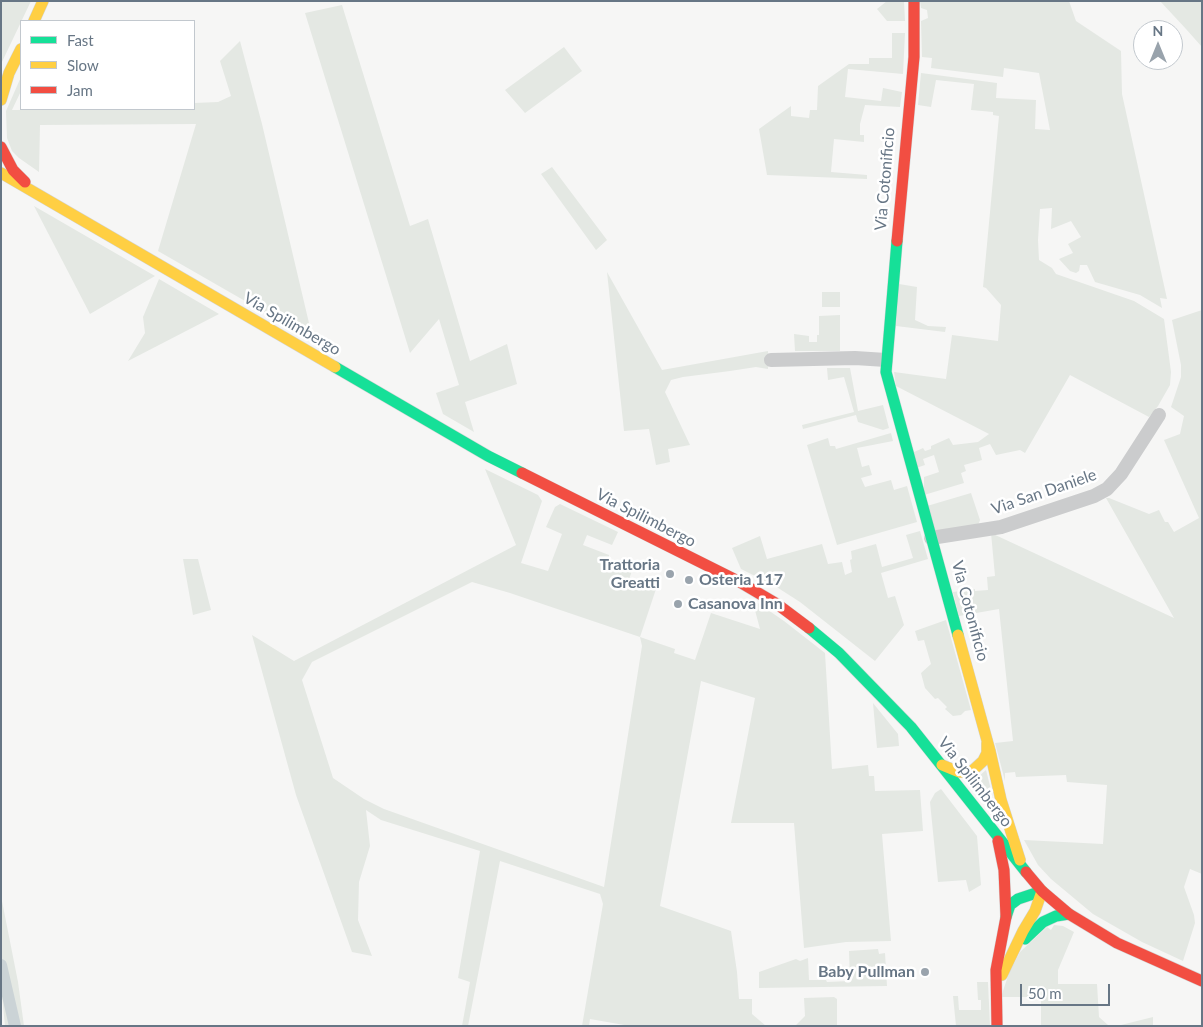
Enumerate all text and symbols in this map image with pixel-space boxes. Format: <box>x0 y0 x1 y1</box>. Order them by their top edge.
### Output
legend <box>20 20 195 110</box>
north arrow <box>1133 20 1183 70</box>
text: N <box>1153 22 1163 39</box>
text: Fast <box>67 31 94 49</box>
text: Slow <box>67 56 99 74</box>
text: Jam <box>67 81 93 99</box>
street label: Via Cotonificio <box>871 127 899 231</box>
street label: Via Spilimbergo <box>240 288 344 360</box>
street label: Via San Daniele <box>989 465 1099 519</box>
street label: Via Spilimbergo <box>593 485 699 551</box>
place label: Trattoria Greatti <box>600 555 660 593</box>
street label: Via Cotonificio <box>947 559 993 663</box>
marker: Trattoria Greatti <box>664 568 676 580</box>
place label: Osteria 117 <box>699 570 783 590</box>
marker: Osteria 117 <box>683 574 695 586</box>
place label: Casanova Inn <box>688 594 783 614</box>
marker: Casanova Inn <box>672 598 684 610</box>
street label: Via Spilimbergo <box>934 733 1016 831</box>
place label: Baby Pullman <box>818 962 915 982</box>
marker: Baby Pullman <box>919 966 931 978</box>
scale bar <box>1023 974 1113 1006</box>
text: 50 m <box>1028 984 1062 1002</box>

